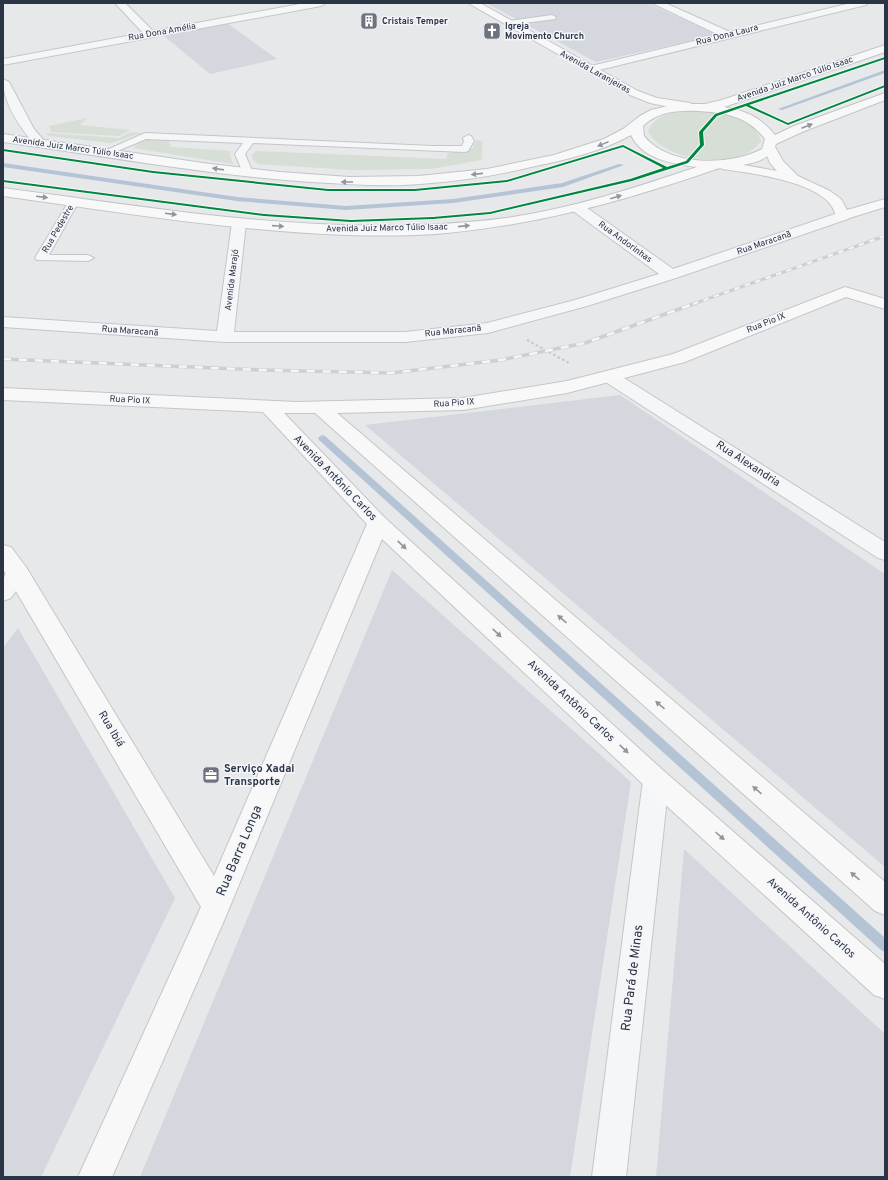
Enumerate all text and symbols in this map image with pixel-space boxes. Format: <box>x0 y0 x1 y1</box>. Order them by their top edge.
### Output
building icon: Cristais Temper <box>359 11 379 31</box>
place label: Cristais Temper <box>382 16 448 27</box>
street label: Rua Dona Amélia <box>127 21 197 43</box>
church icon: Igreja Movimento Church <box>482 21 502 41</box>
place label: Igreja Movimento Church <box>505 21 584 42</box>
street label: Rua Dona Laura <box>695 22 760 48</box>
street label: Avenida Laranjeiras <box>558 48 632 96</box>
street label: Avenida Juiz Marco Túlio Isaac <box>735 54 855 104</box>
one-way arrow <box>801 123 813 129</box>
street label: Avenida Juiz Marco Túlio Isaac <box>12 134 135 162</box>
one-way arrow <box>596 141 608 147</box>
one-way arrow <box>212 166 224 172</box>
one-way arrow <box>471 171 483 177</box>
one-way arrow <box>340 179 353 185</box>
one-way arrow <box>36 194 48 200</box>
one-way arrow <box>610 194 622 200</box>
street label: Rua Pedestre <box>40 203 76 255</box>
one-way arrow <box>165 211 177 217</box>
street label: Rua Andorinhas <box>596 219 654 265</box>
street label: Avenida Juiz Marco Túlio Isaac <box>326 221 449 235</box>
one-way arrow <box>272 222 284 229</box>
one-way arrow <box>458 223 470 230</box>
street label: Rua Maracanã <box>735 228 793 257</box>
street label: Avenida Marajó <box>223 249 241 311</box>
street label: Rua Pio IX <box>745 310 788 336</box>
street label: Rua Maracanã <box>424 323 482 339</box>
street label: Rua Maracanã <box>101 324 159 338</box>
street label: Rua Pio IX <box>109 393 151 407</box>
street label: Rua Pio IX <box>433 396 475 410</box>
street label: Avenida Antônio Carlos <box>290 432 380 524</box>
street label: Rua Alexandria <box>713 438 783 490</box>
one-way arrow <box>396 540 407 549</box>
one-way arrow <box>556 615 567 624</box>
one-way arrow <box>492 628 502 637</box>
street label: Avenida Antônio Carlos <box>524 657 618 745</box>
one-way arrow <box>654 700 665 709</box>
street label: Rua Ibiá <box>95 708 127 750</box>
one-way arrow <box>618 745 629 754</box>
place label: Serviço Xadai Transporte <box>224 762 294 789</box>
office icon: Serviço Xadai Transporte <box>201 765 221 785</box>
one-way arrow <box>752 786 763 795</box>
street label: Rua Barra Longa <box>214 803 266 899</box>
one-way arrow <box>715 832 725 841</box>
one-way arrow <box>850 871 861 880</box>
street label: Avenida Antônio Carlos <box>764 875 858 961</box>
street label: Rua Pará de Minas <box>619 924 647 1032</box>

